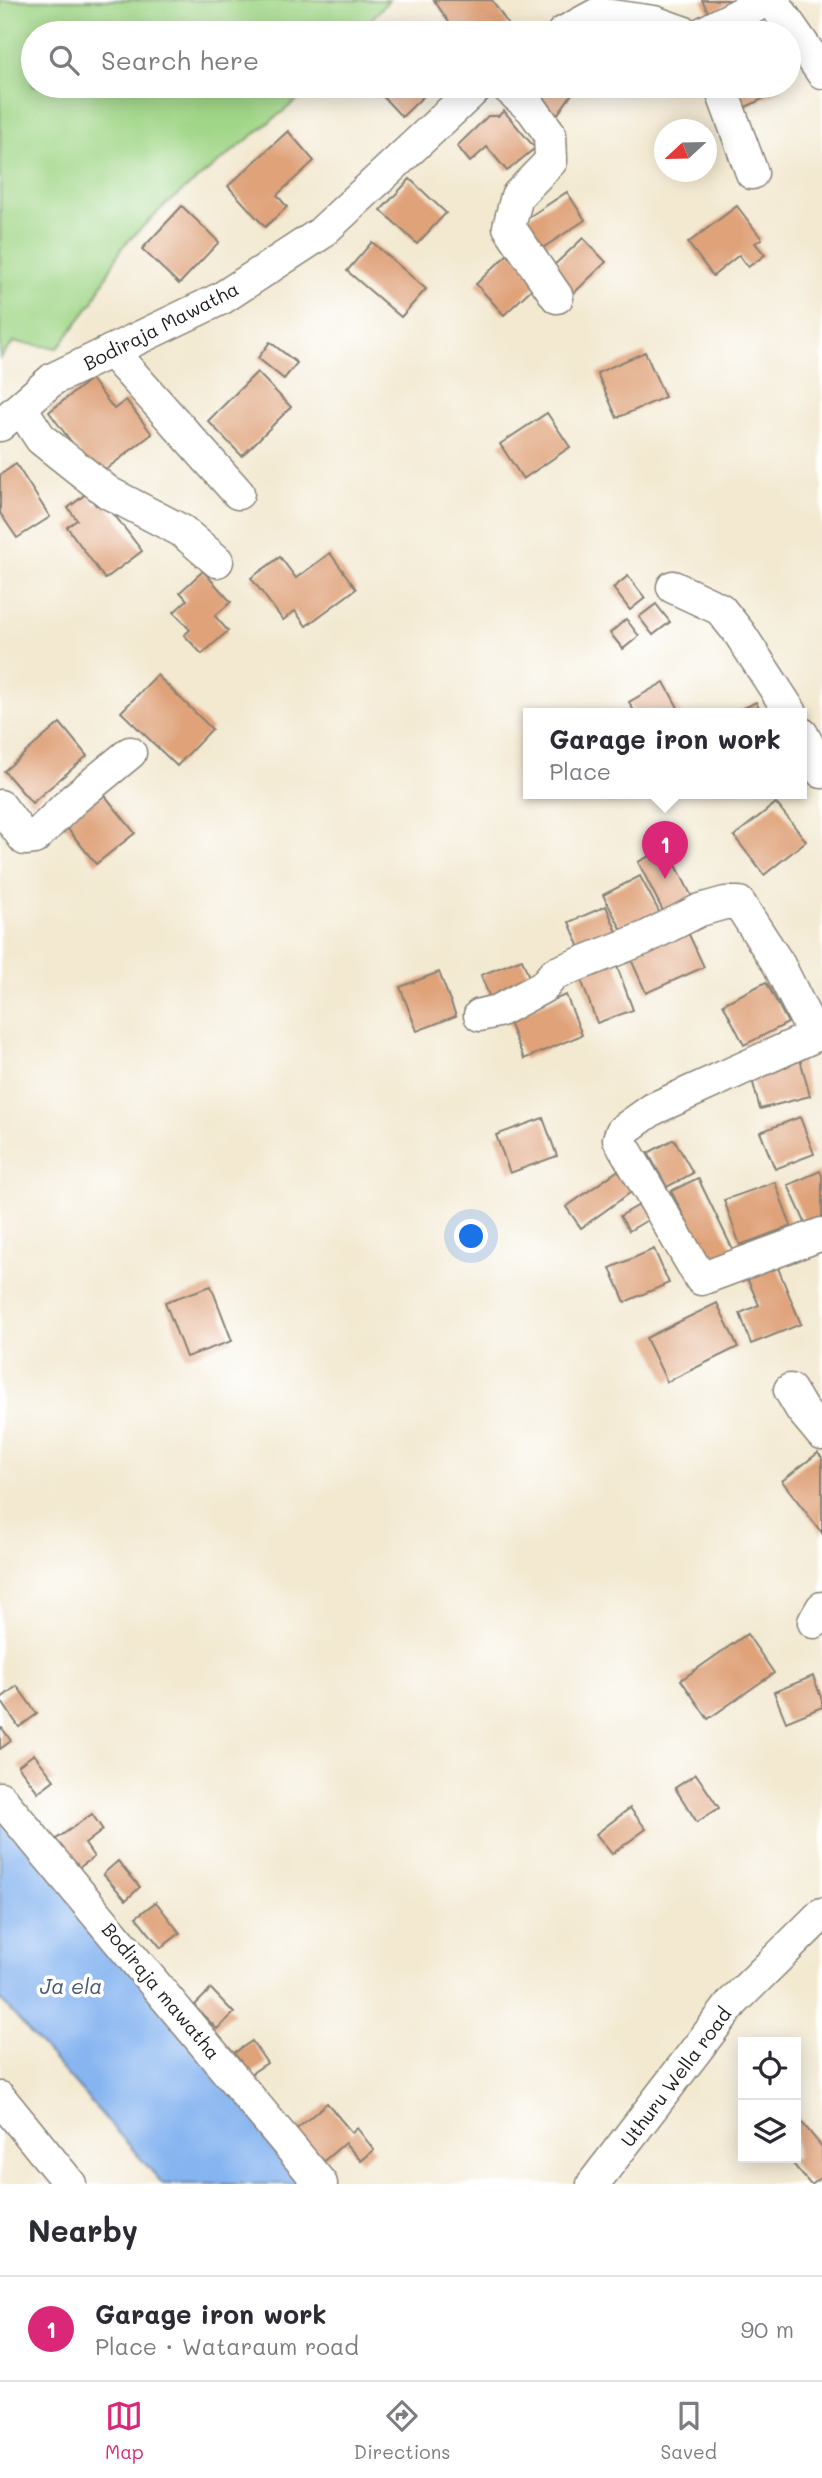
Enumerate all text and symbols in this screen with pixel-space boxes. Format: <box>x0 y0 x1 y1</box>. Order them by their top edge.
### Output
search box <box>21 21 801 98</box>
icon: search <box>45 41 83 79</box>
text: Search here <box>101 43 259 77</box>
north arrow <box>654 119 717 182</box>
street label: Bodiraja Mawatha <box>79 276 243 376</box>
popup <box>523 708 807 799</box>
text: Garage iron work <box>549 722 781 756</box>
text: Place <box>549 756 611 786</box>
pin: 1 <box>642 821 688 879</box>
your location <box>454 1219 488 1253</box>
street label: Bodiraja mawatha <box>97 1917 226 2064</box>
water label: Ja ela <box>40 1972 102 1999</box>
street label: Uthuru Wella road <box>615 2002 736 2152</box>
map controls <box>738 2037 801 2163</box>
button: locate <box>738 2037 801 2100</box>
button: layers <box>738 2100 801 2163</box>
text: Nearby <box>28 2210 138 2250</box>
text: Garage iron work <box>95 2297 327 2331</box>
text: 1 <box>46 2314 56 2344</box>
text: 90 m <box>741 2314 794 2344</box>
text: Place · Wataraum road <box>95 2331 359 2361</box>
tab: Map <box>105 2397 144 2464</box>
tab: Directions <box>354 2397 450 2464</box>
tab: Saved <box>661 2397 717 2464</box>

